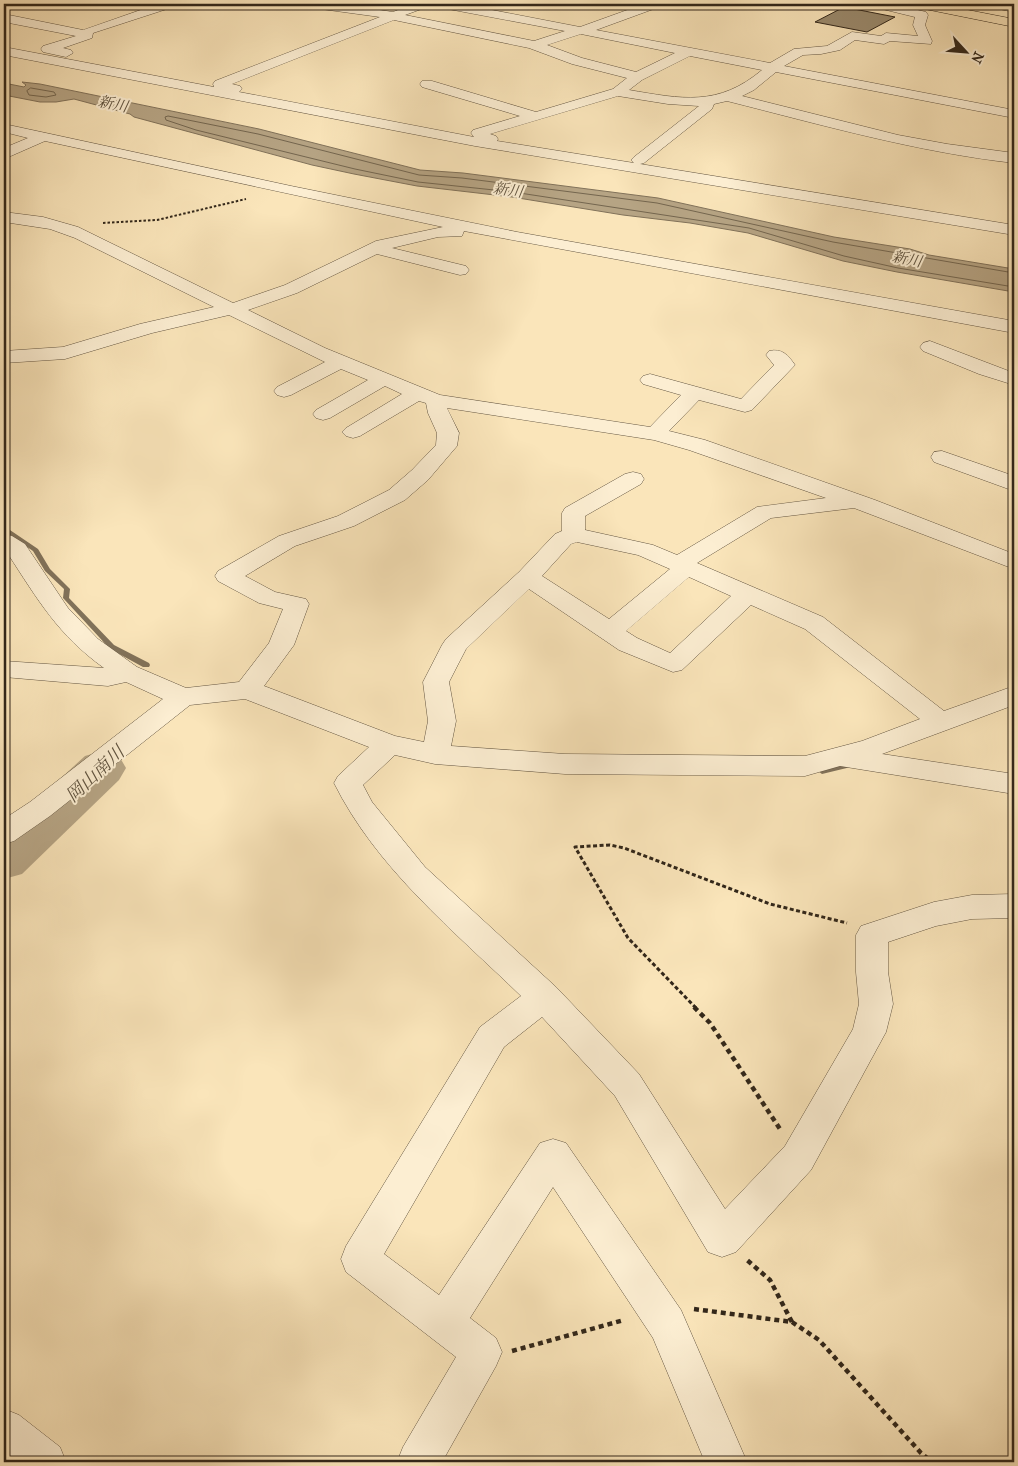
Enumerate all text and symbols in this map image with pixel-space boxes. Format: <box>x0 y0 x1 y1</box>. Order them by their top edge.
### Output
north arrow <box>940 28 990 78</box>
text: N <box>967 49 987 66</box>
water label: 新川 <box>97 92 131 116</box>
water label: 新川 <box>492 179 526 201</box>
water label: 新川 <box>891 247 925 271</box>
water label: 岡山南川 <box>62 741 130 807</box>

